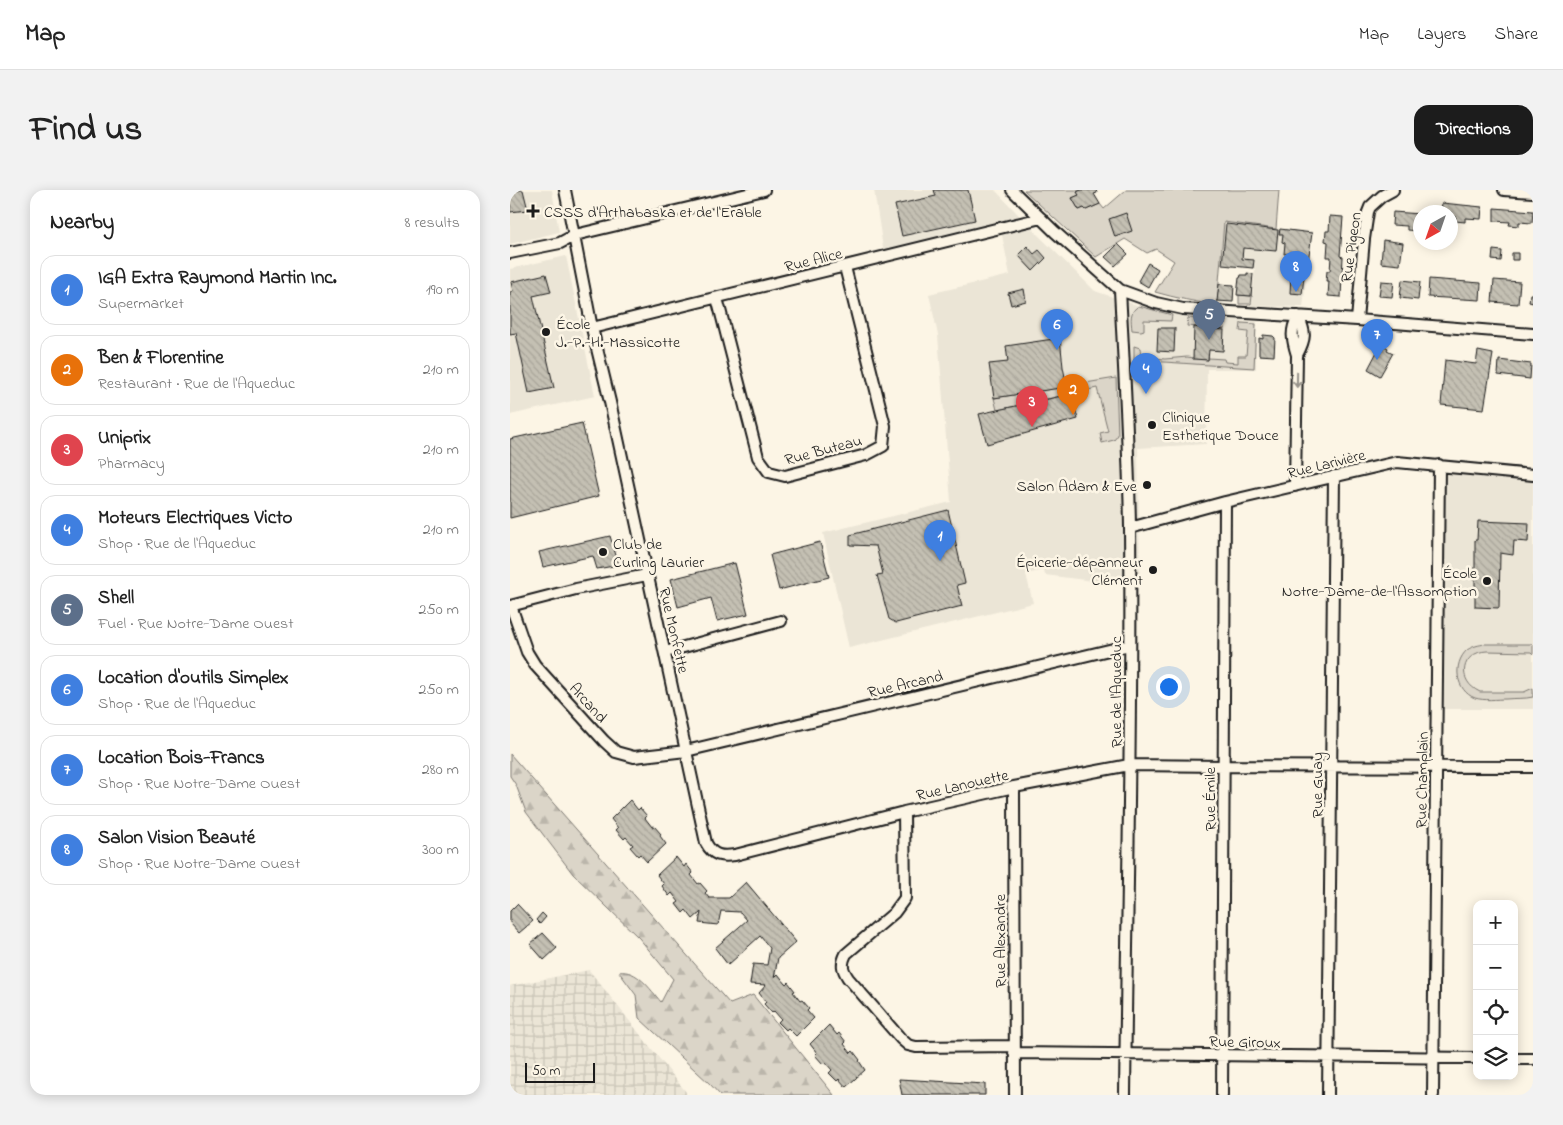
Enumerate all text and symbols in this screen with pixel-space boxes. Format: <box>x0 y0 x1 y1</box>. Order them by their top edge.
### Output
text: Map <box>25 17 66 52</box>
text: Map <box>1359 22 1389 48</box>
text: Layers <box>1417 22 1467 48</box>
text: Share <box>1495 22 1538 48</box>
text: Find us <box>30 105 142 156</box>
button: Directions <box>1414 105 1533 155</box>
place label: CSSS d'Arthabaska et de l'Erable <box>544 201 763 225</box>
marker: CSSS d'Arthabaska et de l'Erable <box>526 204 540 218</box>
north arrow <box>1413 205 1458 250</box>
text: Nearby <box>50 208 114 238</box>
street label: Rue Pigeon <box>1335 210 1369 284</box>
text: 8 results <box>404 211 460 235</box>
street label: Rue Alice <box>782 242 846 280</box>
pin: 8 <box>1280 251 1312 292</box>
text: IGA Extra Raymond Martin Inc. <box>98 265 337 292</box>
text: 1 <box>64 278 70 302</box>
text: 190 m <box>426 278 459 302</box>
text: Supermarket <box>98 292 184 316</box>
pin: 5 <box>1193 299 1225 340</box>
pin: 6 <box>1041 309 1073 350</box>
place label: École J.-P.-H.-Massicotte <box>556 313 681 355</box>
pin: 7 <box>1361 319 1393 360</box>
marker: École J.-P.-H.-Massicotte <box>540 326 552 338</box>
text: Ben & Florentine <box>98 345 224 372</box>
pin: 4 <box>1130 353 1162 394</box>
text: 2 <box>63 358 71 382</box>
text: 210 m <box>423 358 459 382</box>
text: Restaurant · Rue de l'Aqueduc <box>98 372 295 396</box>
one-way arrow <box>1292 372 1302 388</box>
pin: 2 <box>1057 374 1089 415</box>
pin: 3 <box>1016 386 1048 427</box>
place label: Clinique Esthetique Douce <box>1162 406 1279 448</box>
marker: Clinique Esthetique Douce <box>1146 419 1158 431</box>
text: Uniprix <box>98 425 151 452</box>
street label: Rue Buteau <box>782 429 865 473</box>
text: 3 <box>64 438 70 462</box>
text: 210 m <box>423 438 459 462</box>
street label: Rue Larivière <box>1285 443 1369 486</box>
text: Pharmacy <box>98 452 165 476</box>
place label: Salon Adam & Eve <box>1016 475 1138 499</box>
marker: Salon Adam & Eve <box>1141 479 1153 491</box>
text: Moteurs Electriques Victo <box>98 505 292 532</box>
text: 4 <box>64 518 70 542</box>
text: 210 m <box>423 518 459 542</box>
pin: 1 <box>924 520 956 561</box>
text: Shop · Rue de l'Aqueduc <box>98 532 256 556</box>
place label: Club de Curling Laurier <box>613 533 704 575</box>
marker: Club de Curling Laurier <box>597 546 609 558</box>
place label: Épicerie-dépanneur Clément <box>1016 551 1144 593</box>
place label: École Notre-Dame-de-l'Assomption <box>1282 562 1478 604</box>
marker: Épicerie-dépanneur Clément <box>1147 564 1159 576</box>
marker: École Notre-Dame-de-l'Assomption <box>1481 575 1493 587</box>
text: Shell <box>98 585 134 612</box>
street label: Rue Monfette <box>652 585 695 677</box>
text: 5 <box>62 598 72 622</box>
text: 250 m <box>419 598 459 622</box>
text: Fuel · Rue Notre-Dame Ouest <box>98 612 294 636</box>
street label: Rue de l'Aqueduc <box>1105 635 1129 748</box>
text: Location d'outils Simplex <box>98 665 289 692</box>
street label: Rue Arcand <box>865 665 945 705</box>
your location <box>1156 674 1182 700</box>
text: 6 <box>63 678 71 702</box>
text: 250 m <box>419 678 459 702</box>
street label: Arcand <box>563 678 612 729</box>
text: Shop · Rue de l'Aqueduc <box>98 692 256 716</box>
street label: Rue Champlain <box>1410 731 1436 829</box>
text: Location Bois-Francs <box>98 745 265 772</box>
street label: Rue Guay <box>1306 752 1330 818</box>
text: 7 <box>64 758 70 782</box>
text: 280 m <box>422 758 459 782</box>
street label: Rue Lanouette <box>914 763 1012 808</box>
street label: Rue Émile <box>1199 766 1223 831</box>
text: Shop · Rue Notre-Dame Ouest <box>98 772 300 796</box>
text: Salon Vision Beauté <box>98 825 255 852</box>
text: 8 <box>64 838 70 862</box>
text: 300 m <box>422 838 459 862</box>
text: Shop · Rue Notre-Dame Ouest <box>98 852 300 876</box>
street label: Rue Alexandre <box>989 893 1013 988</box>
map controls <box>1473 900 1518 1080</box>
button: + <box>1473 900 1518 945</box>
button: − <box>1473 945 1518 990</box>
button: locate <box>1473 990 1518 1035</box>
street label: Rue Giroux <box>1209 1030 1281 1056</box>
button: layers <box>1473 1035 1518 1080</box>
scale bar <box>525 1060 595 1083</box>
text: 50 m <box>532 1061 560 1082</box>

